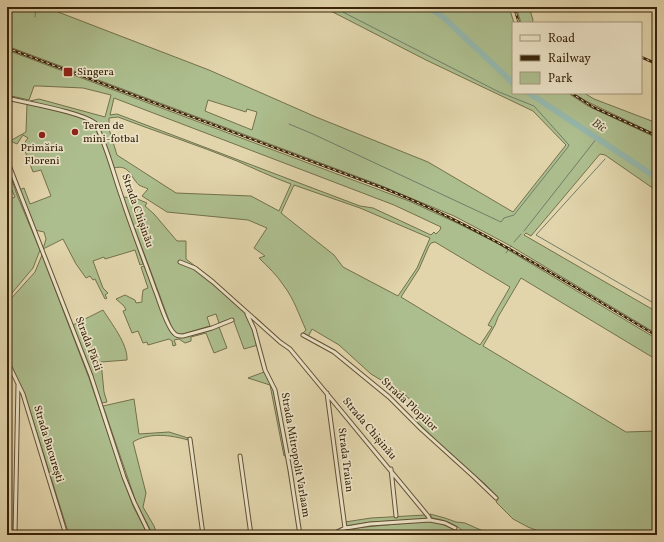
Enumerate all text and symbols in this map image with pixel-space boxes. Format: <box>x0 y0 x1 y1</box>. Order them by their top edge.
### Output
legend <box>512 22 642 94</box>
text: Road <box>548 31 575 47</box>
text: Railway <box>548 51 591 67</box>
place label: Sîngera <box>77 65 114 80</box>
marker: Sîngera <box>62 66 74 78</box>
text: Park <box>548 71 573 87</box>
water label: Bîc <box>588 115 610 137</box>
place label: Teren de mini-fotbal <box>83 119 139 147</box>
marker: Teren de mini-fotbal <box>70 127 80 137</box>
marker: Primăria Floreni <box>37 130 47 140</box>
place label: Primăria Floreni <box>21 141 64 169</box>
street label: Strada Chișinău <box>117 172 157 250</box>
street label: Strada Păcii <box>71 315 105 373</box>
street label: Strada Plopilor <box>377 375 441 436</box>
street label: Strada Mitropolit Varlaam <box>277 391 313 519</box>
street label: Strada Chișinău <box>338 395 400 463</box>
street label: Strada București <box>29 404 67 484</box>
street label: Strada Traian <box>334 427 356 494</box>

